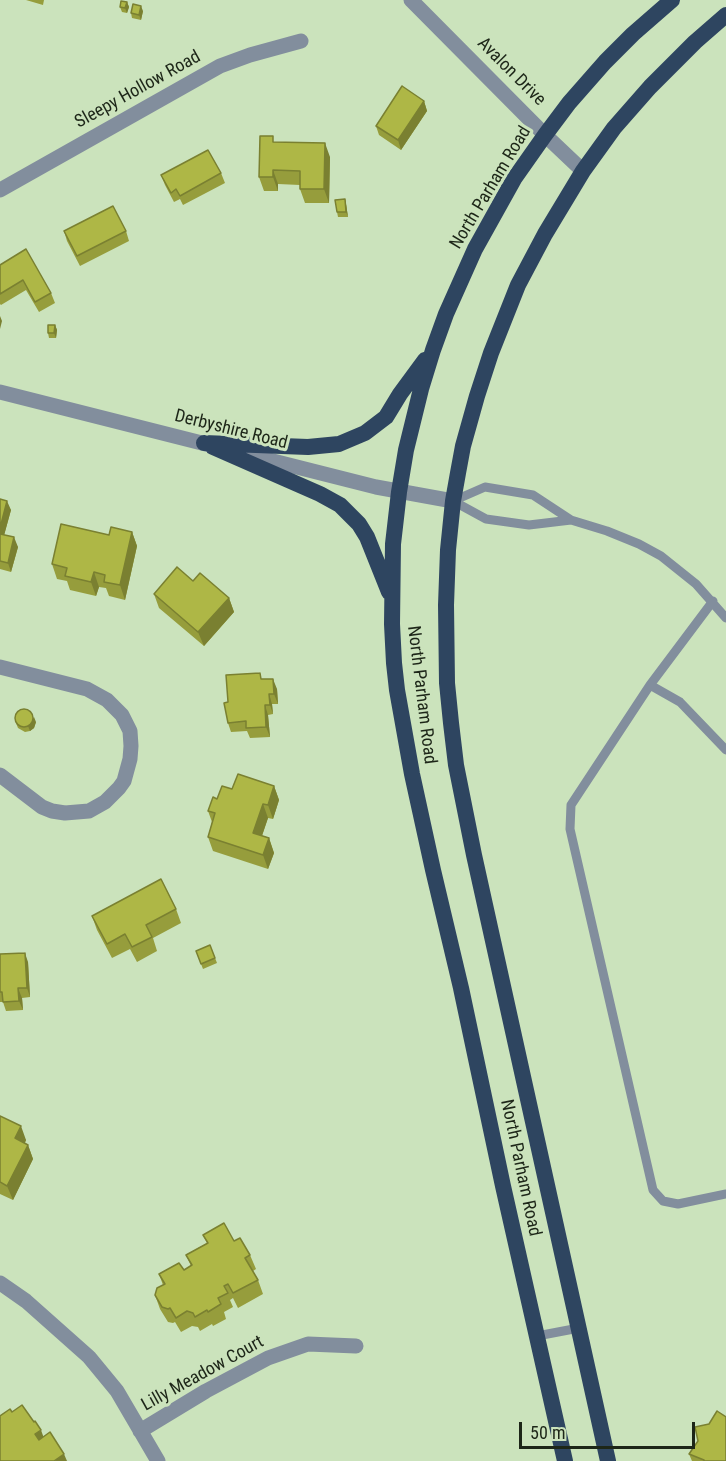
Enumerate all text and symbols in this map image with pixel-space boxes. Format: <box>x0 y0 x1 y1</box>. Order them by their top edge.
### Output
street label: Avalon Drive <box>472 33 550 111</box>
street label: Sleepy Hollow Road <box>71 47 205 133</box>
street label: North Parham Road <box>446 123 536 253</box>
street label: Derbyshire Road <box>172 406 290 454</box>
street label: North Parham Road <box>402 625 440 765</box>
street label: North Parham Road <box>495 1098 545 1238</box>
street label: Lilly Meadow Court <box>138 1332 268 1416</box>
scale bar <box>522 1410 698 1448</box>
text: 50 m <box>530 1422 565 1443</box>

